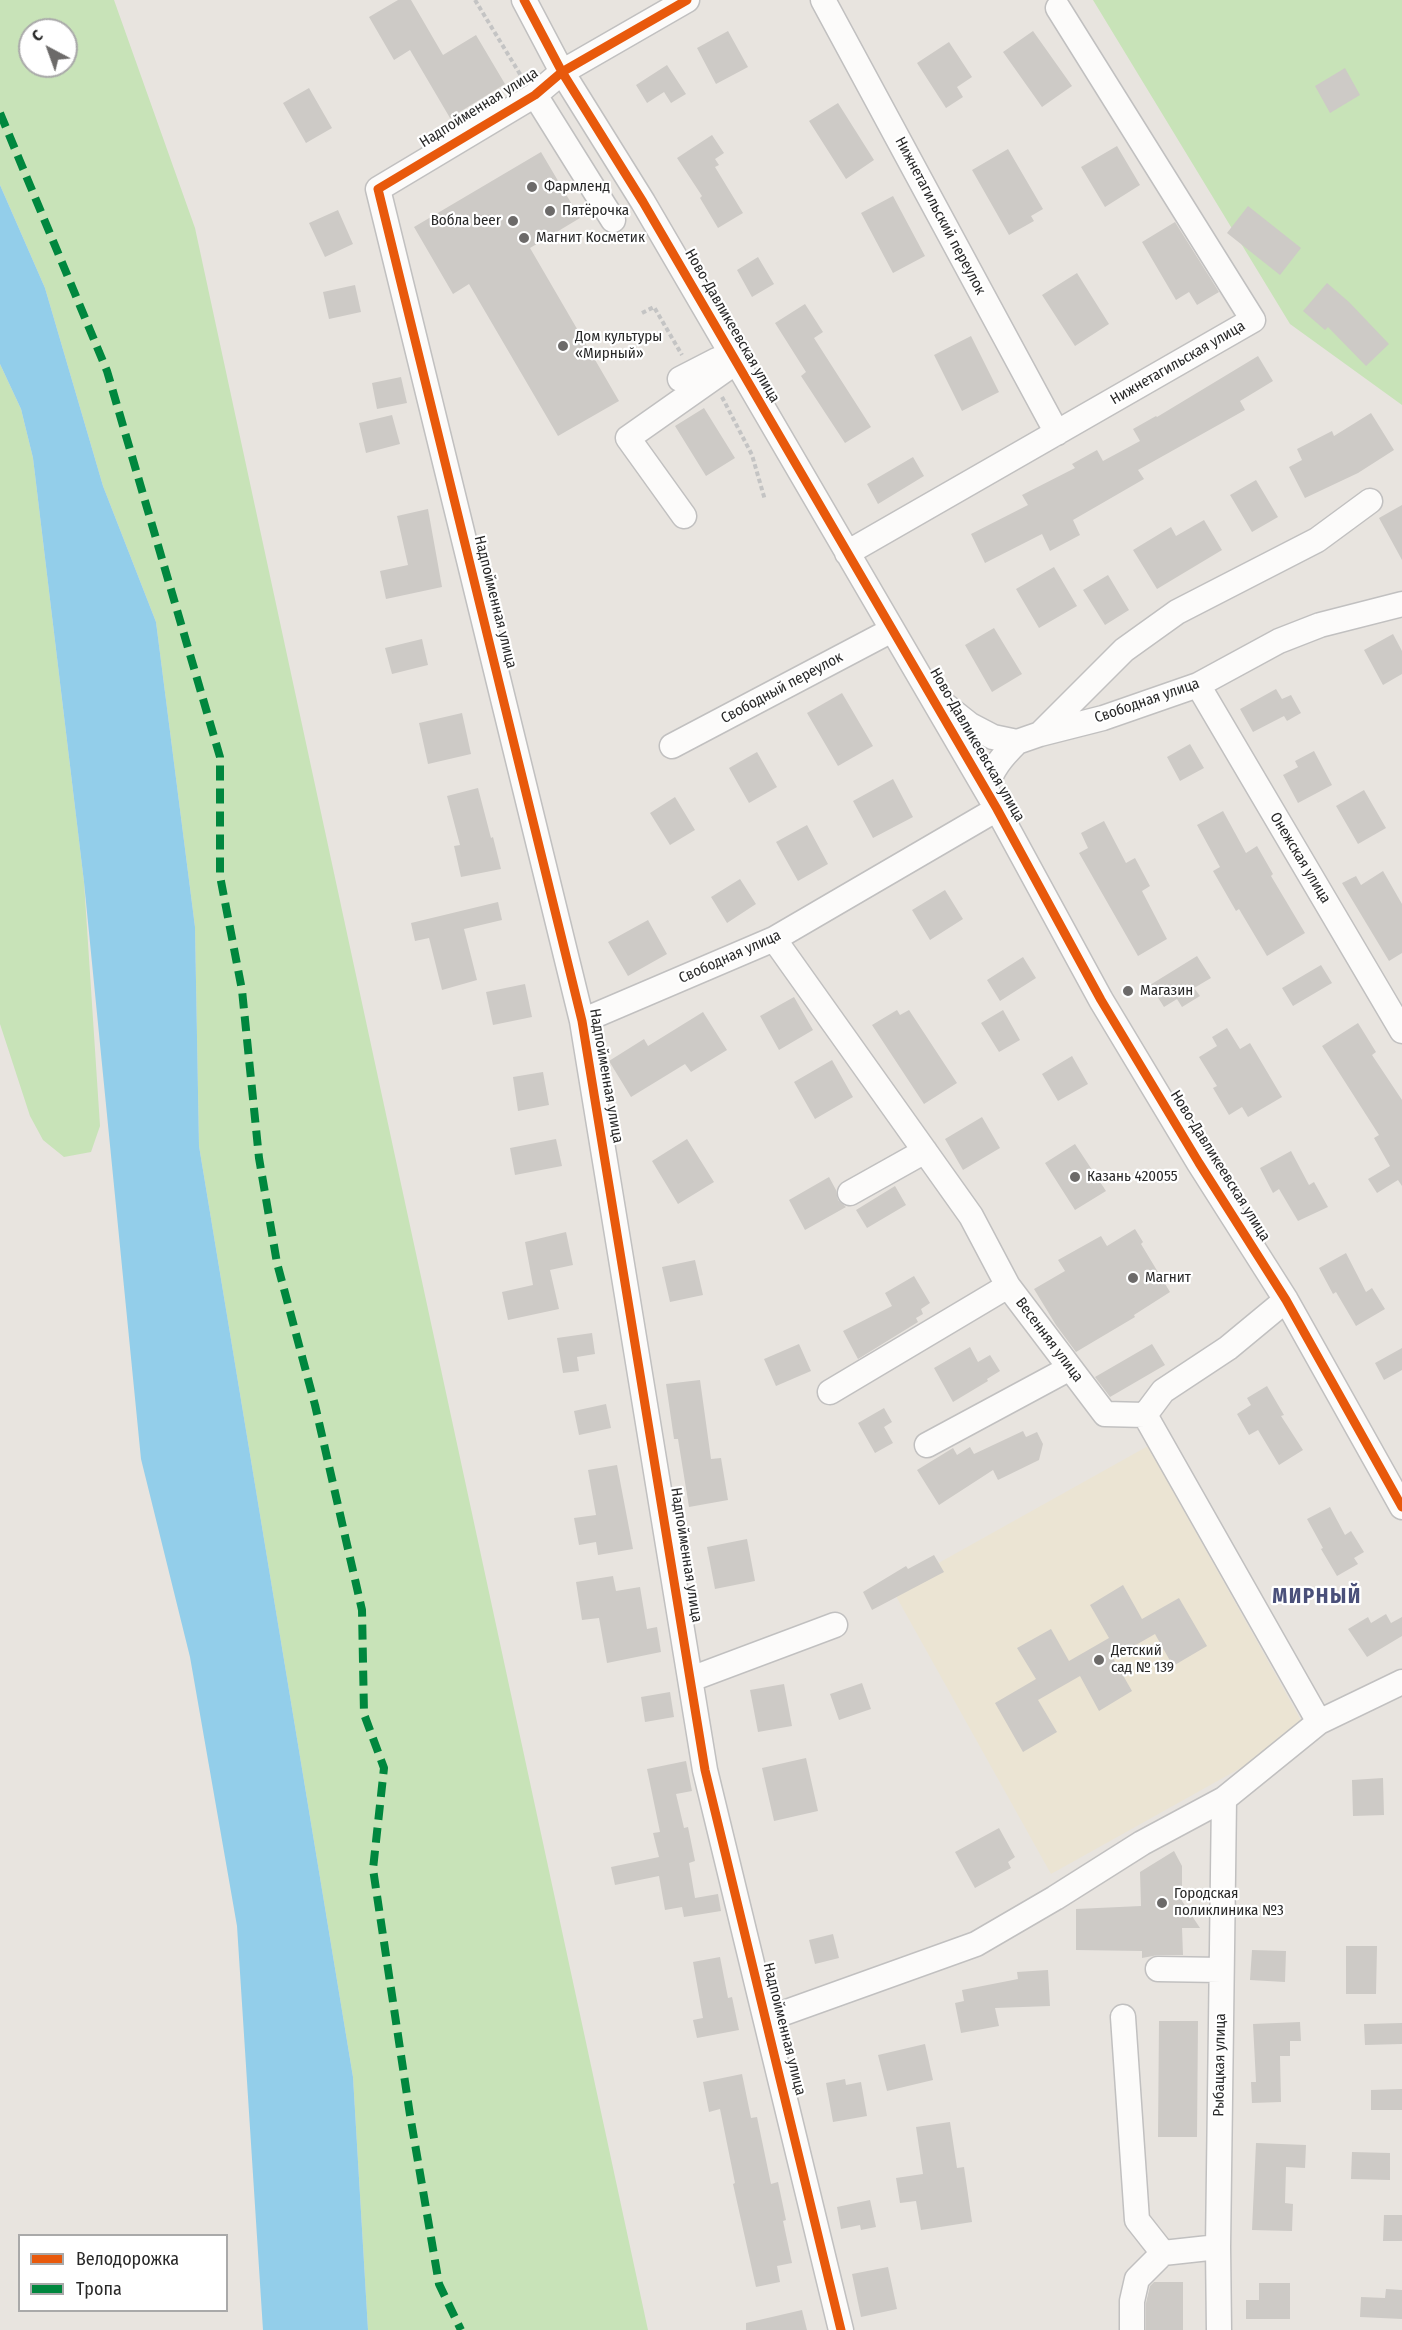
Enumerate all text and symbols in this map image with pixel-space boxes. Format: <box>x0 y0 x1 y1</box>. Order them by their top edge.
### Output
north arrow <box>18 18 78 78</box>
text: С <box>28 26 47 45</box>
street label: Надпойменная улица <box>416 64 542 152</box>
street label: Нижнетагильский переулок <box>891 134 989 298</box>
place label: Фармленд <box>544 178 610 196</box>
marker: Фармленд <box>525 180 539 194</box>
place label: Пятёрочка <box>562 202 629 220</box>
marker: Пятёрочка <box>543 204 557 218</box>
place label: Вобла beer <box>431 212 501 230</box>
marker: Вобла beer <box>506 214 520 228</box>
place label: Магнит Косметик <box>536 229 645 247</box>
marker: Магнит Косметик <box>517 231 531 245</box>
street label: Ново-Давликеевская улица <box>681 246 783 406</box>
street label: Нижнетагильская улица <box>1108 317 1248 409</box>
place label: Дом культуры «Мирный» <box>575 328 662 363</box>
marker: Дом культуры «Мирный» <box>556 339 570 353</box>
street label: Надпойменная улица <box>470 534 520 670</box>
street label: Свободный переулок <box>718 648 846 728</box>
street label: Ново-Давликеевская улица <box>926 665 1028 825</box>
street label: Свободная улица <box>1092 675 1202 727</box>
street label: Онежская улица <box>1266 809 1334 907</box>
street label: Свободная улица <box>676 926 784 988</box>
place label: Магазин <box>1140 982 1193 1000</box>
marker: Магазин <box>1121 984 1135 998</box>
street label: Надпойменная улица <box>585 1007 627 1145</box>
street label: Ново-Давликеевская улица <box>1166 1087 1274 1245</box>
place label: Казань 420055 <box>1087 1168 1178 1186</box>
marker: Казань 420055 <box>1068 1170 1082 1184</box>
place label: Магнит <box>1145 1269 1191 1287</box>
marker: Магнит <box>1126 1271 1140 1285</box>
street label: Весенняя улица <box>1011 1294 1087 1386</box>
street label: Надпойменная улица <box>666 1486 706 1624</box>
district label: МИРНЫЙ <box>1272 1584 1362 1610</box>
place label: Детский сад № 139 <box>1111 1642 1174 1677</box>
marker: Детский сад № 139 <box>1092 1653 1106 1667</box>
place label: Городская поликлиника №3 <box>1174 1885 1284 1920</box>
marker: Городская поликлиника №3 <box>1155 1896 1169 1910</box>
street label: Надпойменная улица <box>759 1961 809 2097</box>
street label: Рыбацкая улица <box>1210 2013 1230 2117</box>
legend <box>18 2234 228 2312</box>
text: Велодорожка <box>76 2248 179 2270</box>
text: Тропа <box>76 2278 122 2300</box>

